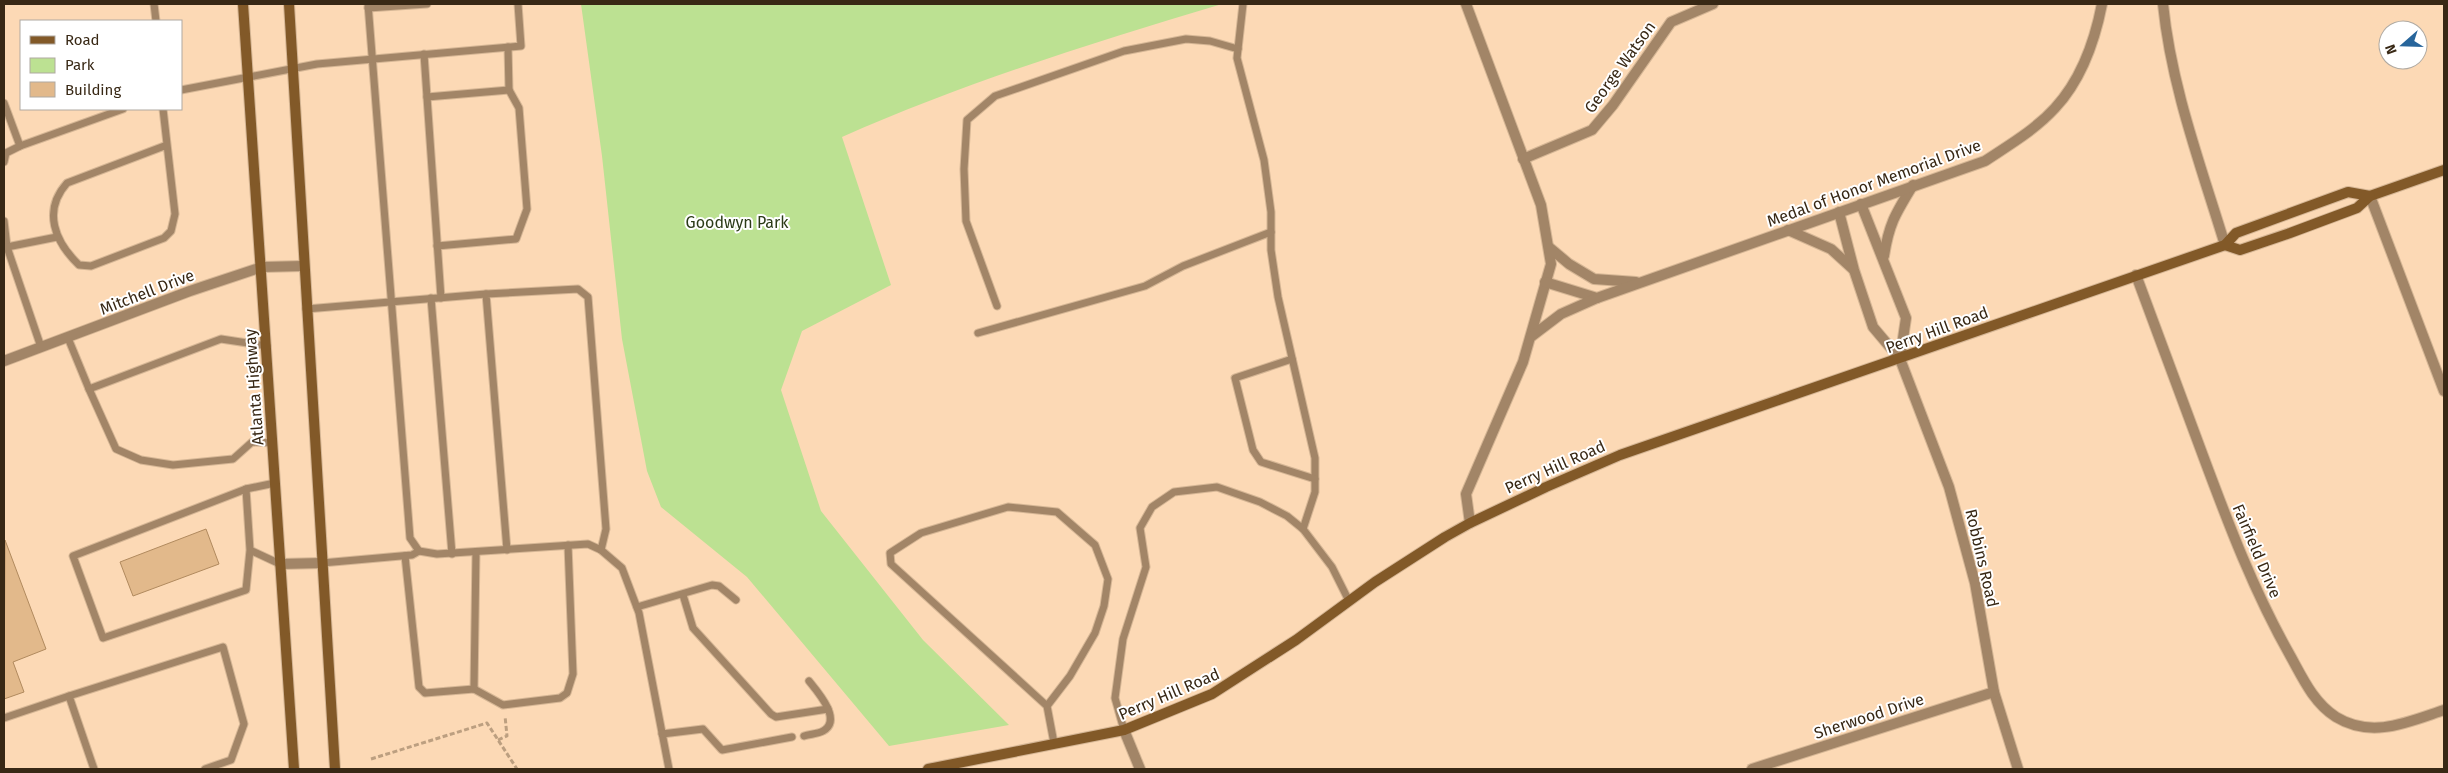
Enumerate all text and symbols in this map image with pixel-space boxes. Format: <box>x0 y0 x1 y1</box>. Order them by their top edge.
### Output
street label: George Watson <box>1580 18 1660 116</box>
legend <box>20 20 182 110</box>
north arrow <box>2378 20 2428 70</box>
text: Road <box>65 31 100 49</box>
text: N <box>2382 42 2401 57</box>
text: Park <box>65 56 95 74</box>
text: Building <box>65 81 121 99</box>
street label: Medal of Honor Memorial Drive <box>1764 135 1984 231</box>
park label: Goodwyn Park <box>686 213 789 232</box>
street label: Mitchell Drive <box>97 265 197 319</box>
street label: Perry Hill Road <box>1883 303 1991 357</box>
street label: Atlanta Highway <box>240 328 268 446</box>
street label: Perry Hill Road <box>1502 436 1608 498</box>
street label: Fairfield Drive <box>2229 501 2285 601</box>
street label: Robbins Road <box>1961 507 2003 609</box>
street label: Perry Hill Road <box>1116 664 1222 724</box>
street label: Sherwood Drive <box>1812 689 1926 743</box>

